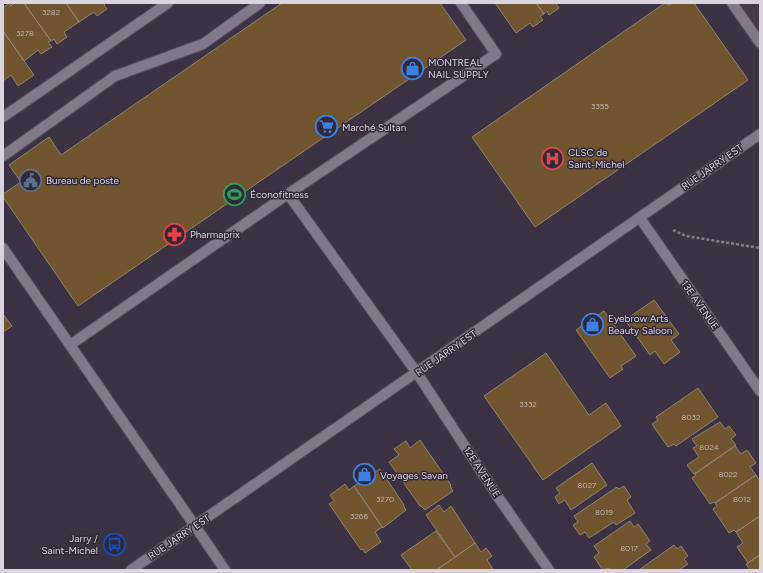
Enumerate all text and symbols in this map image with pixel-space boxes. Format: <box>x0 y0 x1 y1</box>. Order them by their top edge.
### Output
house number: 3282 <box>42 7 60 17</box>
house number: 3278 <box>16 28 34 38</box>
shop icon: MONTREAL NAIL SUPPLY <box>400 55 426 81</box>
place label: MONTREAL NAIL SUPPLY <box>428 56 489 81</box>
house number: 3355 <box>591 101 609 111</box>
supermarket icon: Marché Sultan <box>314 114 340 140</box>
place label: Marché Sultan <box>342 121 407 134</box>
street label: RUE JARRY EST <box>679 141 746 193</box>
hospital icon: CLSC de Saint-Michel <box>540 145 566 171</box>
place label: CLSC de Saint-Michel <box>568 146 625 171</box>
public building icon: Bureau de poste <box>17 167 43 193</box>
place label: Bureau de poste <box>46 174 120 187</box>
sports icon: Éconofitness <box>221 181 247 207</box>
place label: Éconofitness <box>250 188 309 201</box>
pharmacy icon: Pharmaprix <box>162 221 188 247</box>
place label: Pharmaprix <box>190 228 240 241</box>
street label: 13E AVENUE <box>678 278 722 332</box>
shop icon: Eyebrow Arts Beauty Saloon <box>580 311 606 337</box>
place label: Eyebrow Arts Beauty Saloon <box>608 312 673 337</box>
street label: RUE JARRY EST <box>413 327 480 379</box>
house number: 3332 <box>519 399 537 409</box>
house number: 8032 <box>682 412 700 422</box>
house number: 8024 <box>699 442 719 452</box>
street label: 12E AVENUE <box>461 444 503 500</box>
shop icon: Voyages Savan <box>352 462 378 488</box>
place label: Voyages Savan <box>380 469 448 482</box>
house number: 8022 <box>719 469 737 479</box>
house number: 8027 <box>578 480 597 490</box>
house number: 3270 <box>376 494 394 504</box>
house number: 8012 <box>733 494 751 504</box>
house number: 8019 <box>595 507 613 517</box>
street label: RUE JARRY EST <box>145 511 213 563</box>
house number: 3266 <box>350 511 368 521</box>
bus stop icon: Jarry / Saint-Michel <box>101 531 127 557</box>
place label: Jarry / Saint-Michel <box>41 532 98 557</box>
house number: 8017 <box>620 543 639 553</box>

